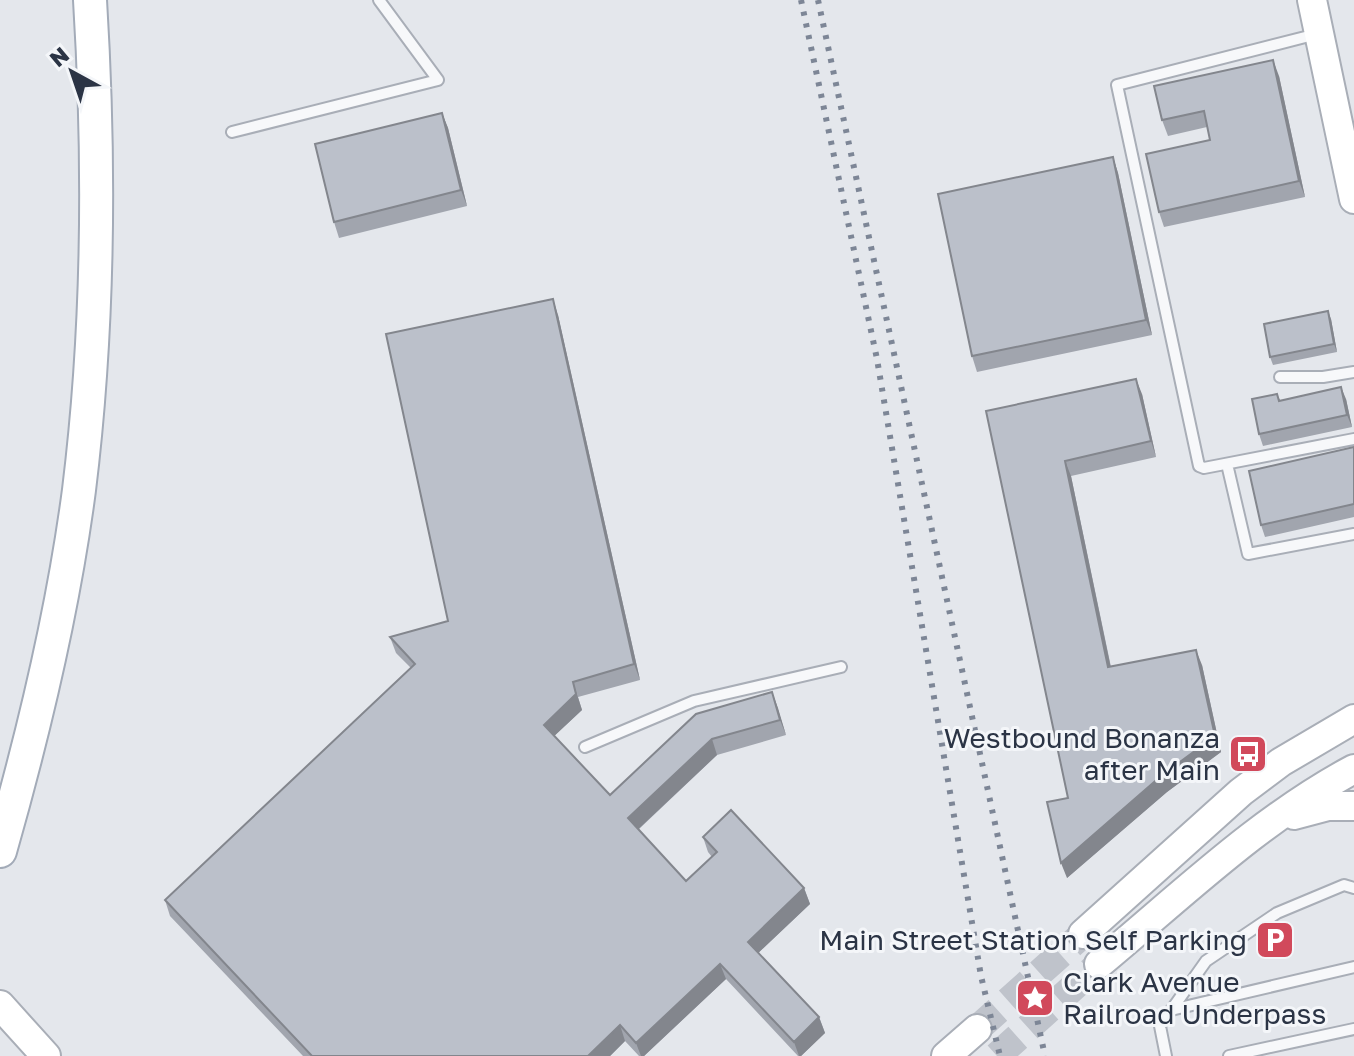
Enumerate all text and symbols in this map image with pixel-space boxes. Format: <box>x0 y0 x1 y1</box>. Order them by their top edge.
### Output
north arrow <box>32 32 112 112</box>
text: N <box>44 41 74 72</box>
place label: Westbound Bonanza after Main <box>944 721 1220 786</box>
bus stop icon: Westbound Bonanza after Main <box>1227 733 1269 775</box>
parking icon: Main Street Station Self Parking <box>1254 919 1296 961</box>
place label: Main Street Station Self Parking <box>819 923 1247 956</box>
place label: Clark Avenue Railroad Underpass <box>1063 965 1326 1030</box>
place icon: Clark Avenue Railroad Underpass <box>1014 977 1056 1019</box>

